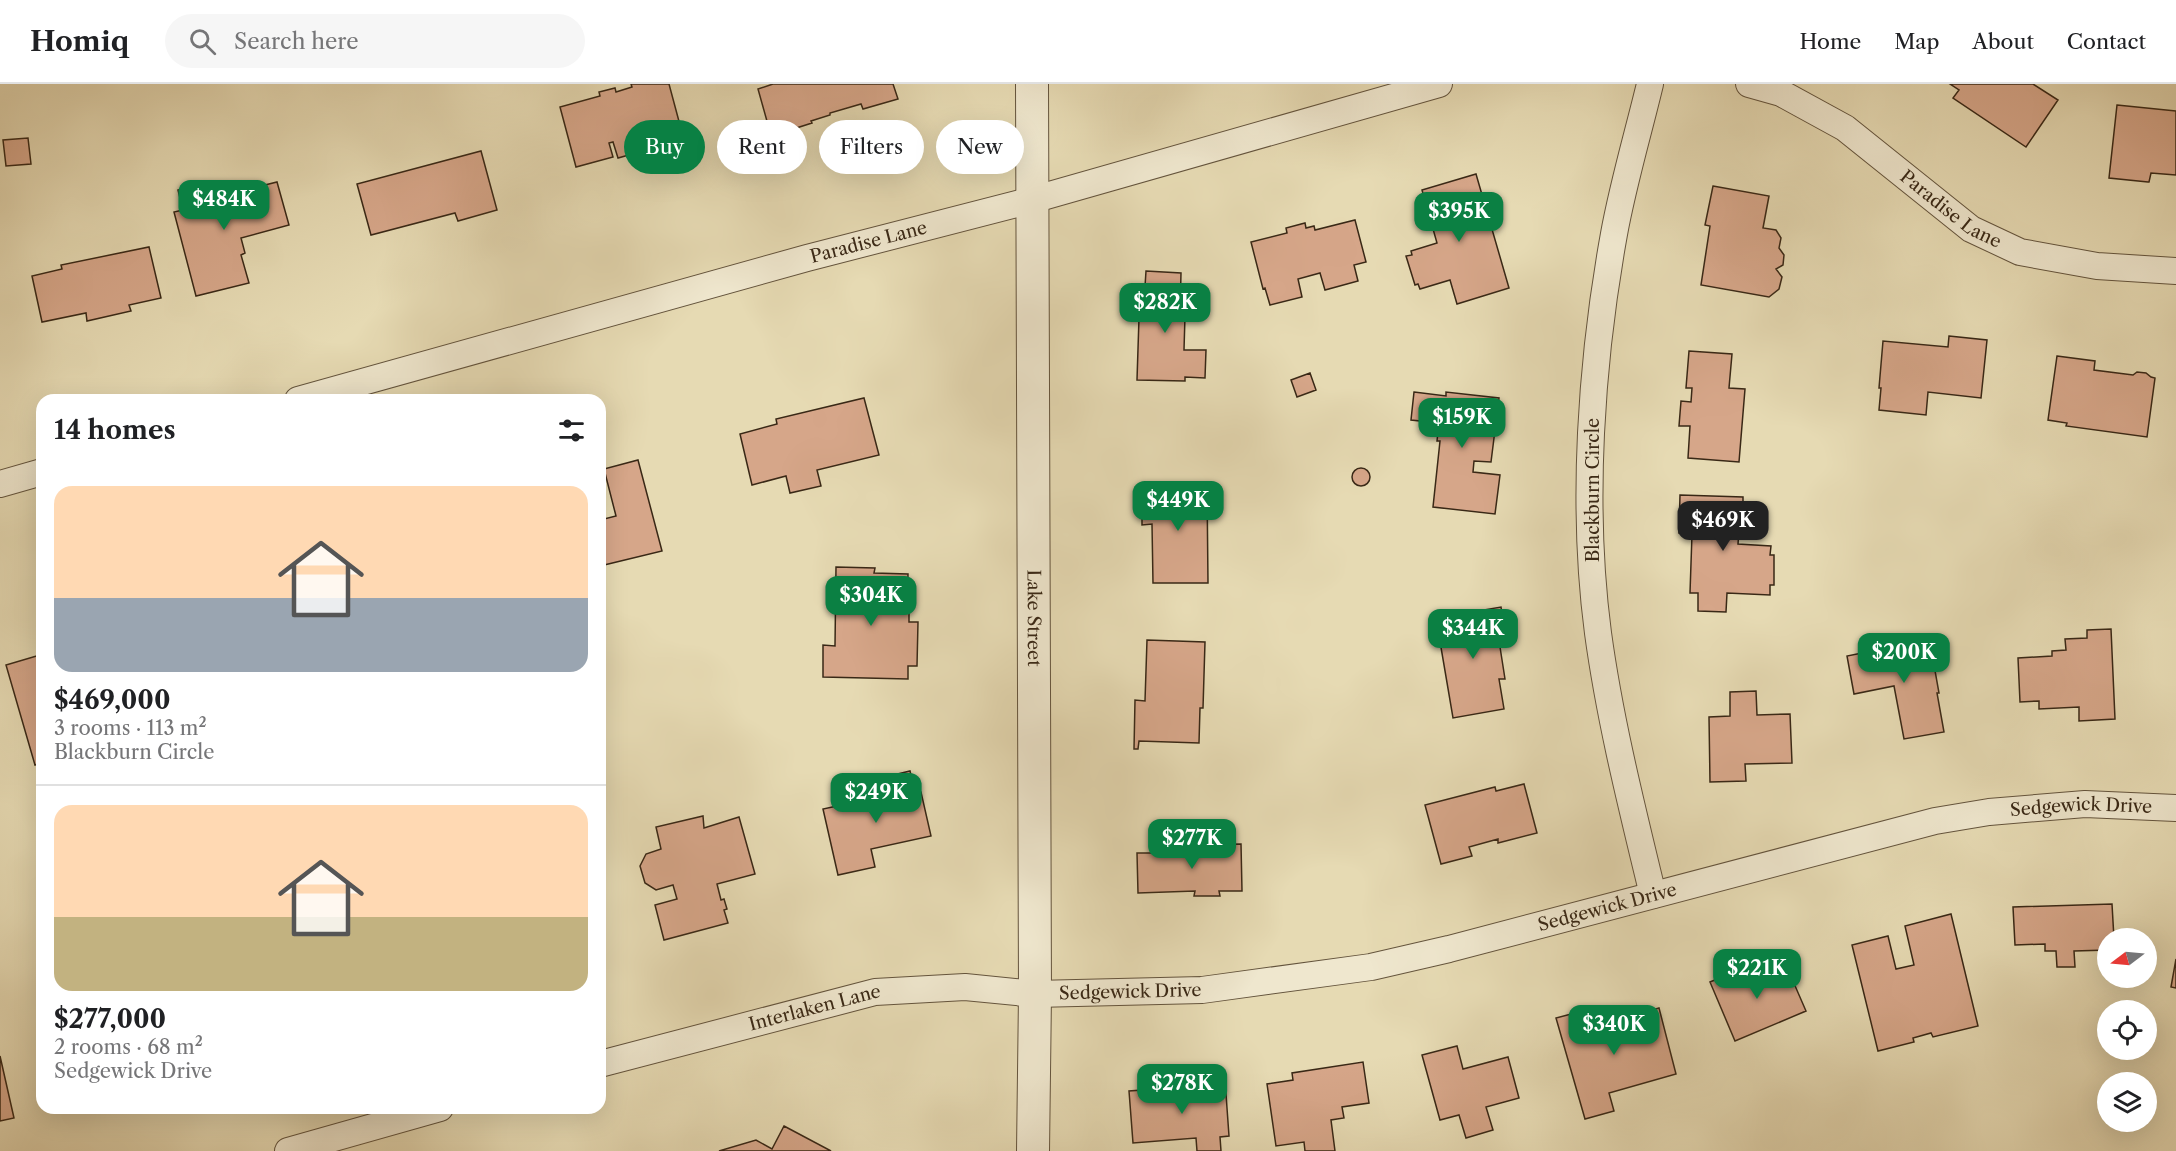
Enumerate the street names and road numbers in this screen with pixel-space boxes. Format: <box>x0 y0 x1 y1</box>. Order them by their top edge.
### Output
street label: Paradise Lane <box>1896 166 2005 253</box>
street label: Paradise Lane <box>808 217 929 268</box>
street label: Blackburn Circle <box>1582 418 1604 562</box>
street label: Lake Street <box>1023 569 1045 667</box>
street label: Sedgewick Drive <box>2009 793 2153 821</box>
street label: Sedgewick Drive <box>1535 879 1679 936</box>
street label: Sedgewick Drive <box>1059 979 1202 1004</box>
street label: Interlaken Lane <box>746 981 881 1036</box>

